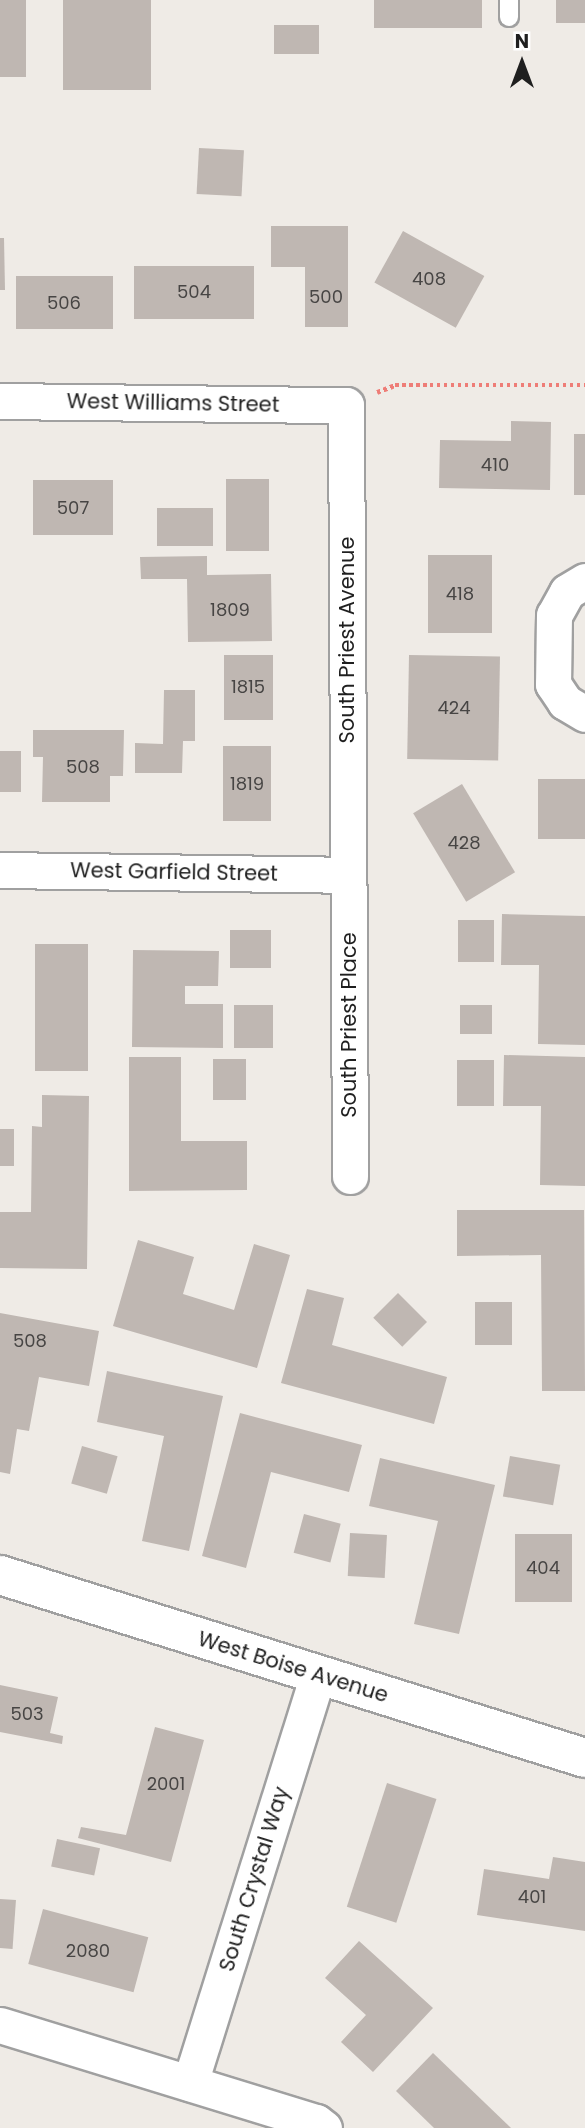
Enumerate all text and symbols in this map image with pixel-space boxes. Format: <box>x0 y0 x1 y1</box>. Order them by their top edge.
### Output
north arrow <box>487 28 557 98</box>
text: N <box>515 28 529 55</box>
house number: 408 <box>412 268 446 290</box>
house number: 504 <box>177 281 211 303</box>
house number: 500 <box>309 286 343 308</box>
house number: 506 <box>47 292 81 314</box>
street label: West Williams Street <box>66 389 280 417</box>
house number: 410 <box>481 454 509 476</box>
house number: 507 <box>57 497 89 519</box>
street label: South Priest Avenue <box>334 536 360 744</box>
house number: 418 <box>446 583 474 605</box>
house number: 1809 <box>210 599 250 621</box>
house number: 1815 <box>231 676 265 698</box>
house number: 424 <box>438 697 470 719</box>
house number: 508 <box>66 756 100 778</box>
house number: 1819 <box>230 773 264 795</box>
house number: 428 <box>447 832 481 854</box>
street label: West Garfield Street <box>70 858 278 886</box>
street label: South Priest Place <box>336 932 362 1118</box>
house number: 508 <box>13 1330 47 1352</box>
house number: 404 <box>526 1557 560 1579</box>
street label: West Boise Avenue <box>195 1626 391 1708</box>
house number: 503 <box>10 1703 44 1725</box>
house number: 2001 <box>147 1773 185 1795</box>
street label: South Crystal Way <box>214 1784 294 1974</box>
house number: 401 <box>518 1886 546 1908</box>
house number: 2080 <box>66 1940 110 1962</box>

